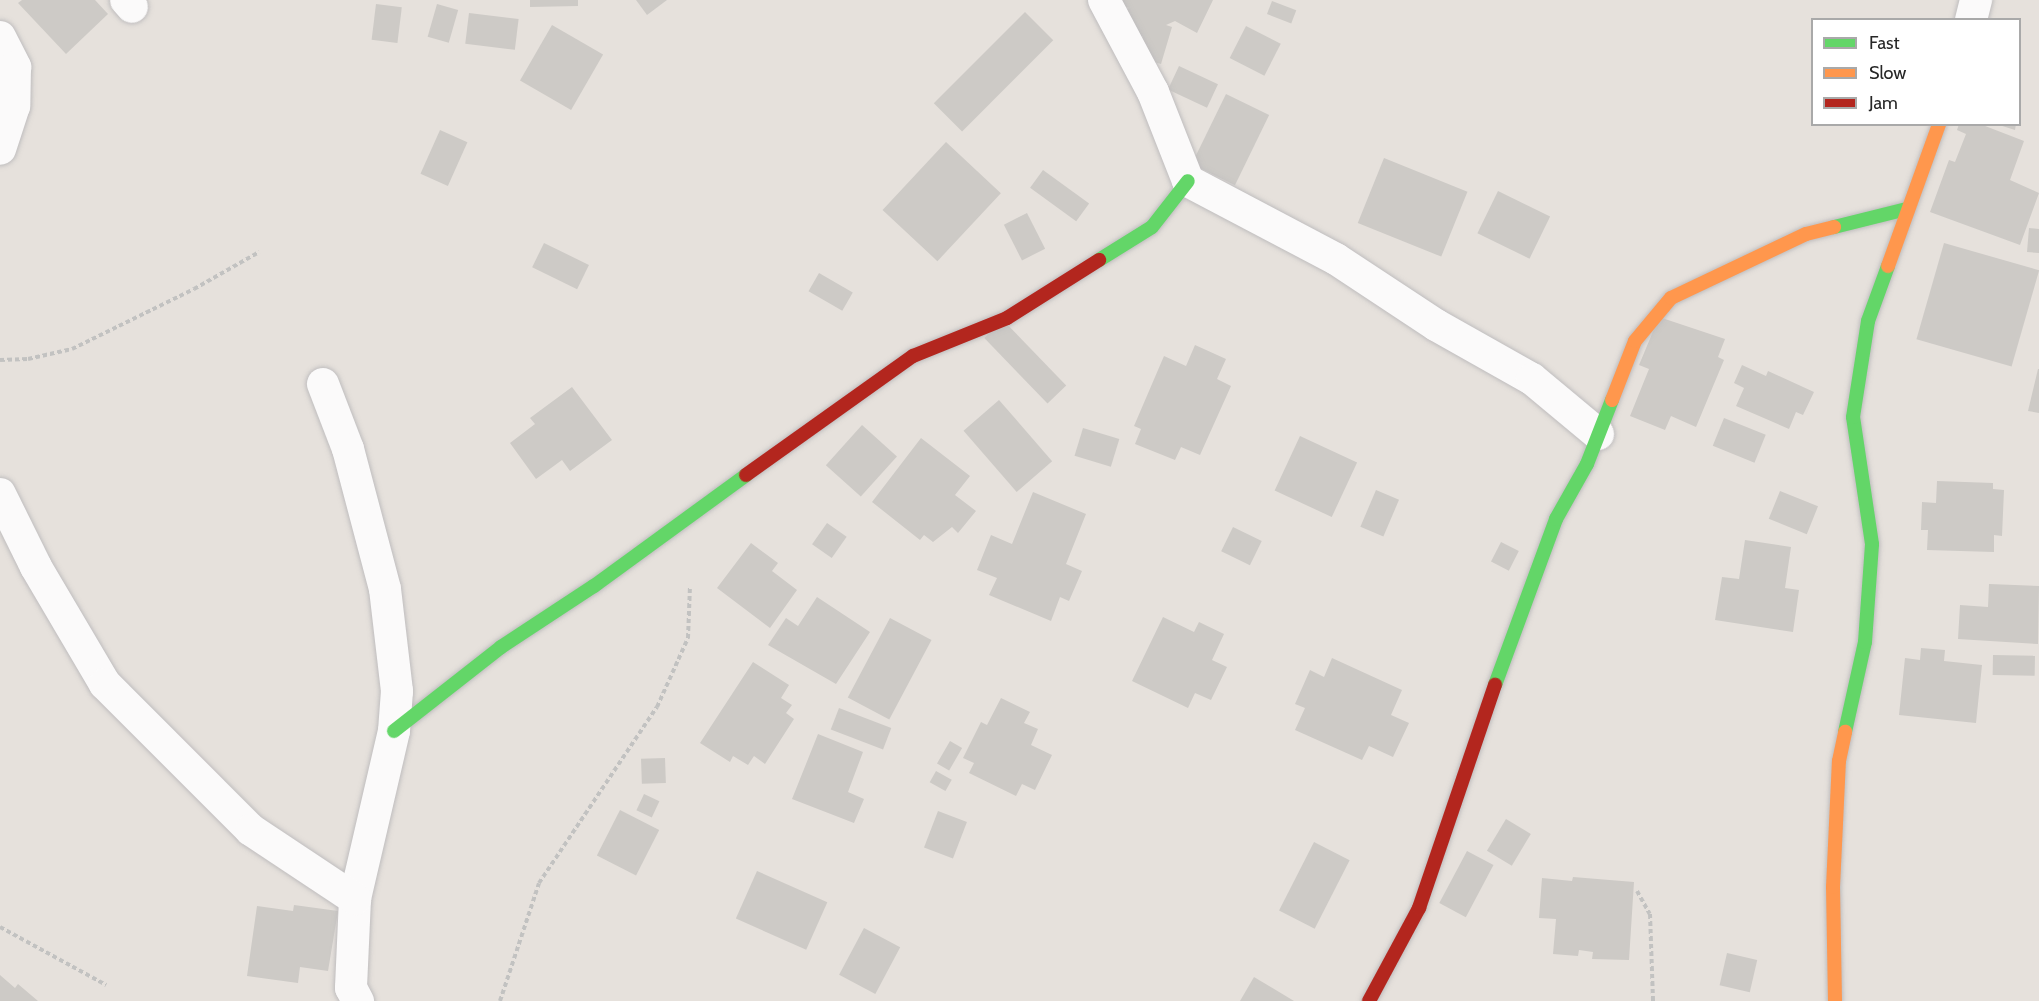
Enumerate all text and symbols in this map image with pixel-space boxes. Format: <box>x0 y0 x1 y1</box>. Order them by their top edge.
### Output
legend <box>1811 18 2021 126</box>
text: Fast <box>1869 32 1900 54</box>
text: Slow <box>1869 62 1906 84</box>
text: Jam <box>1869 92 1898 114</box>

